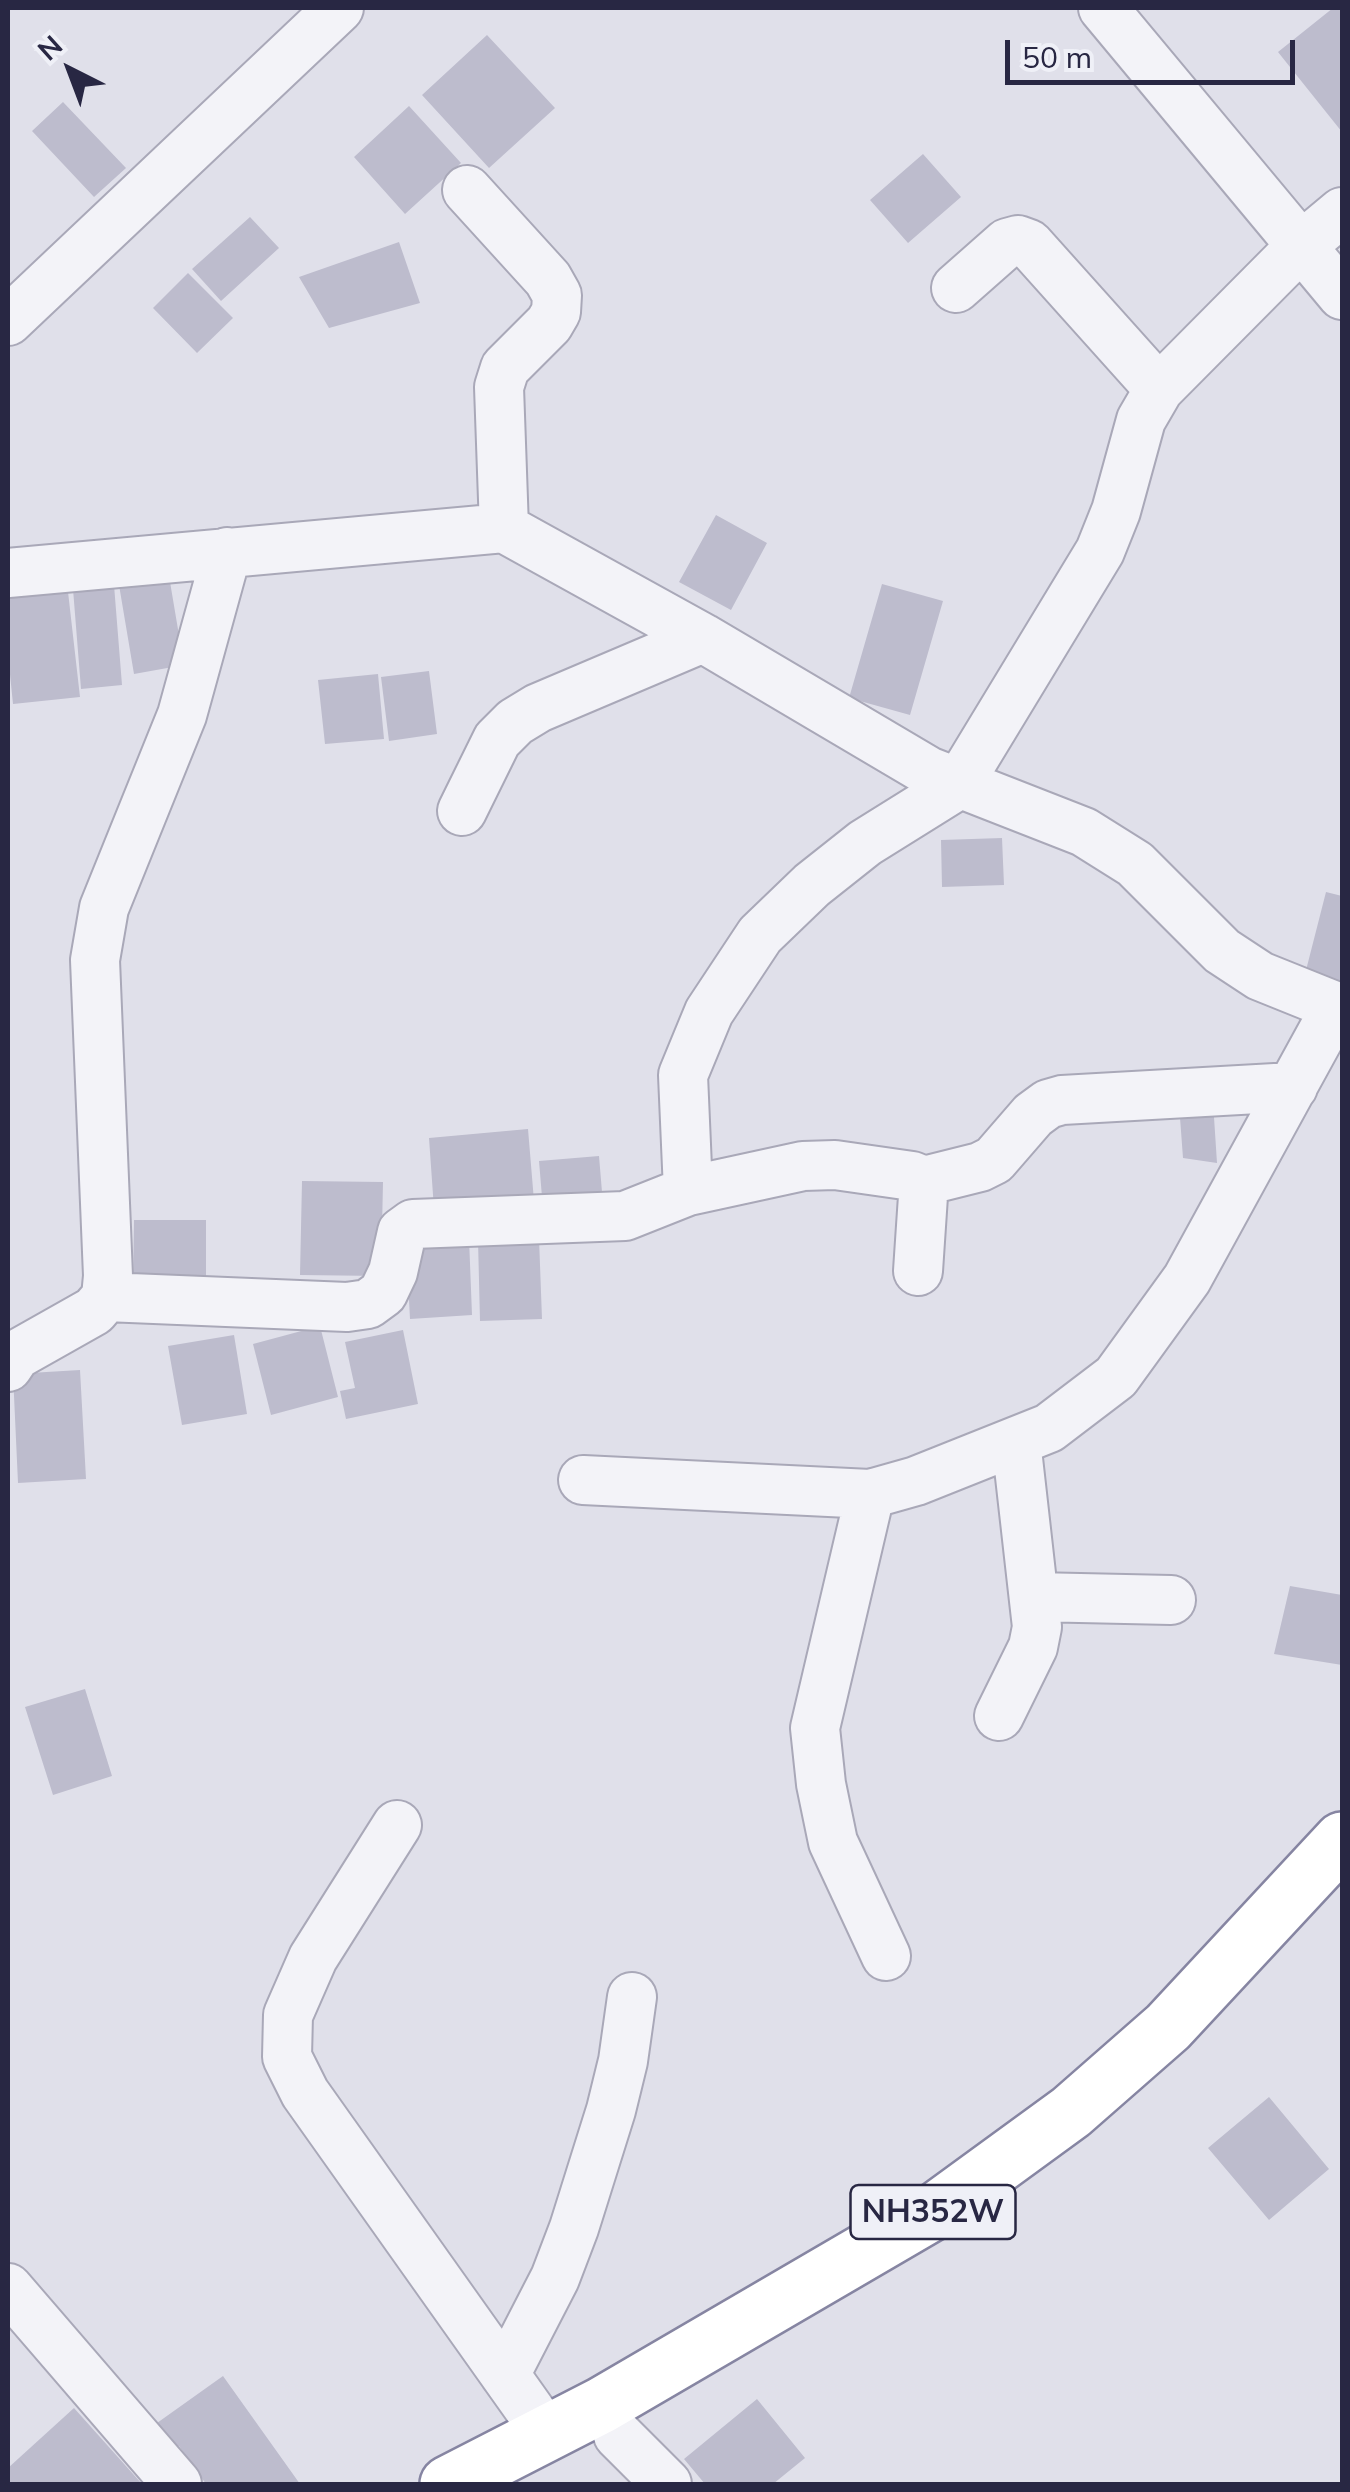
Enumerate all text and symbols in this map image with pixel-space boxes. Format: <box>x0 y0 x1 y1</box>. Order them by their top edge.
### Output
north arrow <box>20 20 120 120</box>
scale bar <box>1010 20 1300 82</box>
text: N <box>30 27 69 67</box>
text: 50 m <box>1022 38 1092 76</box>
road number: NH352W <box>850 2185 1016 2239</box>

